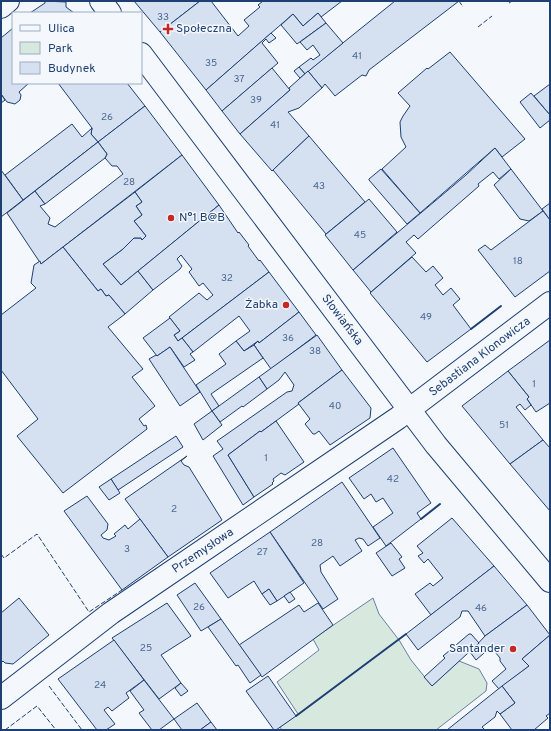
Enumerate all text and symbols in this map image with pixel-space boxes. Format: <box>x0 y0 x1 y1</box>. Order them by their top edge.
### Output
house number: 33 <box>157 11 169 24</box>
legend <box>12 12 142 84</box>
text: Ulica <box>48 21 75 37</box>
place label: Społeczna <box>176 21 232 37</box>
marker: Społeczna <box>163 24 173 34</box>
text: Park <box>48 41 73 57</box>
house number: 41 <box>352 50 362 63</box>
house number: 35 <box>205 57 217 70</box>
text: Budynek <box>48 61 96 77</box>
house number: 37 <box>233 73 245 86</box>
house number: 39 <box>250 94 262 107</box>
house number: 26 <box>101 111 113 124</box>
house number: 41 <box>270 119 280 132</box>
house number: 28 <box>123 176 135 189</box>
house number: 43 <box>313 180 325 193</box>
place label: N°1 B@B <box>179 210 225 226</box>
marker: N°1 B@B <box>166 213 176 223</box>
house number: 45 <box>354 229 366 242</box>
house number: 18 <box>513 255 523 268</box>
house number: 32 <box>221 272 233 285</box>
street label: Słowiańska <box>318 291 366 349</box>
place label: Żabka <box>245 297 278 313</box>
marker: Żabka <box>281 300 291 310</box>
house number: 49 <box>420 311 432 324</box>
street label: Sebastiana Klonowicza <box>426 314 534 400</box>
house number: 36 <box>282 332 294 345</box>
house number: 38 <box>309 345 321 358</box>
house number: 1 <box>532 378 536 391</box>
house number: 40 <box>329 400 341 413</box>
house number: 51 <box>499 419 509 432</box>
house number: 1 <box>264 452 268 465</box>
house number: 42 <box>387 473 399 486</box>
house number: 2 <box>171 503 177 516</box>
street label: Przemysłowa <box>169 525 237 577</box>
house number: 28 <box>311 537 323 550</box>
house number: 3 <box>124 543 130 556</box>
house number: 27 <box>256 546 268 559</box>
house number: 26 <box>193 601 205 614</box>
house number: 46 <box>475 602 487 615</box>
place label: Santander <box>449 641 505 657</box>
house number: 25 <box>140 642 152 655</box>
marker: Santander <box>508 644 518 654</box>
house number: 24 <box>94 679 106 692</box>

